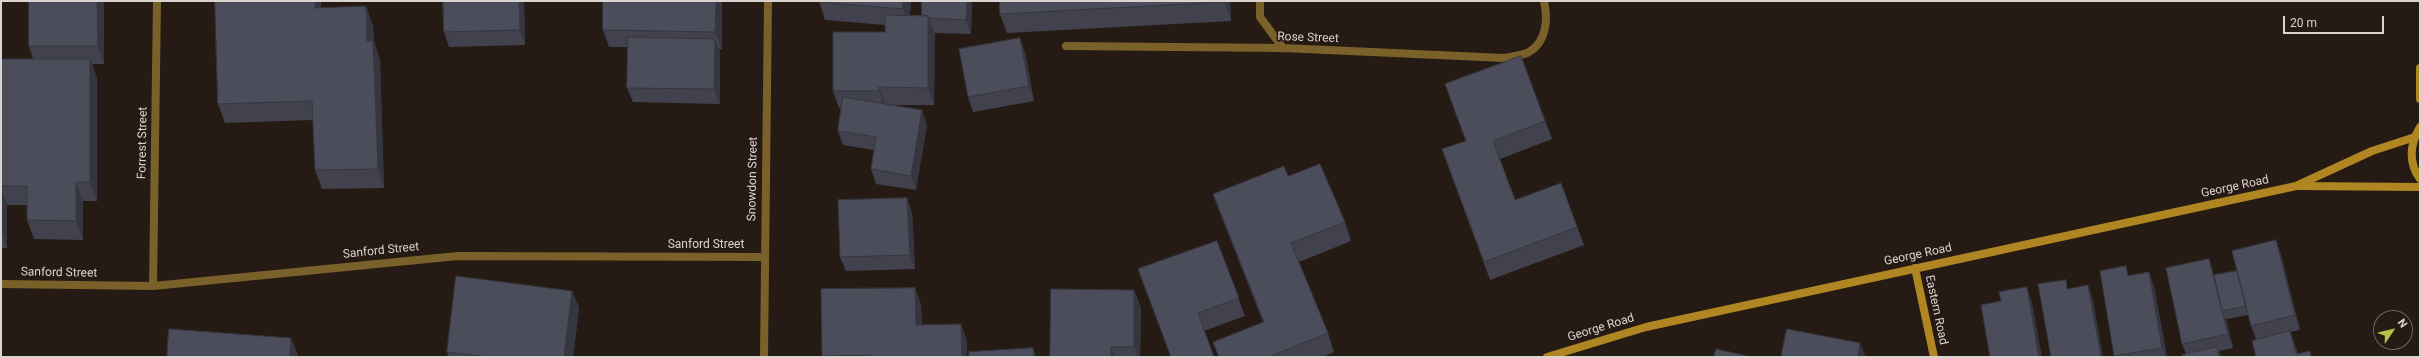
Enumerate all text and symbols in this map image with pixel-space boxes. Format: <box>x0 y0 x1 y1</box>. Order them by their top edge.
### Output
scale bar <box>2285 8 2386 34</box>
text: 20 m <box>2290 16 2317 30</box>
street label: Rose Street <box>1277 30 1339 46</box>
street label: Forrest Street <box>135 107 151 179</box>
street label: Snowdon Street <box>745 137 761 221</box>
street label: George Road <box>2200 173 2270 201</box>
street label: Sanford Street <box>668 238 744 252</box>
street label: Sanford Street <box>342 240 420 262</box>
street label: George Road <box>1883 241 1953 269</box>
street label: Sanford Street <box>21 265 97 281</box>
street label: Eastern Road <box>1922 274 1950 346</box>
north arrow <box>2373 310 2413 350</box>
street label: George Road <box>1566 311 1636 345</box>
text: N <box>2395 316 2410 330</box>

